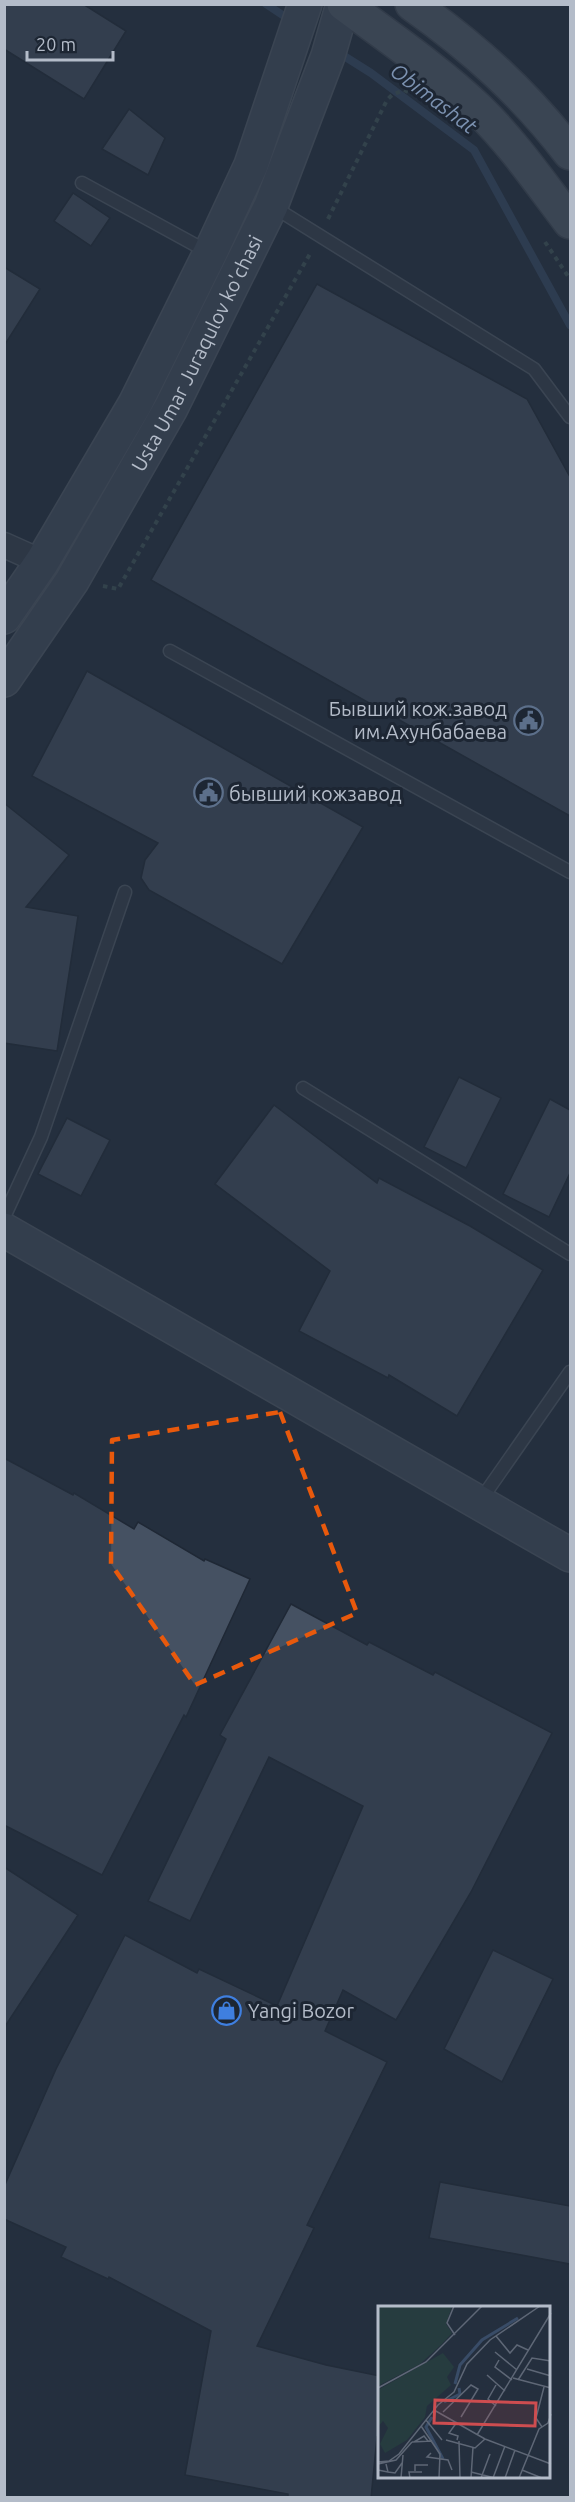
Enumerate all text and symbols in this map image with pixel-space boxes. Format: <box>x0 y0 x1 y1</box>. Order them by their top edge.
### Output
scale bar <box>27 24 112 62</box>
text: 20 m <box>36 34 76 54</box>
water label: Obimashat <box>386 58 482 139</box>
street label: Usta Umar Juraqulov ko'chasi <box>126 231 266 475</box>
place label: Бывший кож.завод им.Ахунбабаева <box>329 697 507 743</box>
public building icon: Бывший кож.завод им.Ахунбабаева <box>512 704 544 736</box>
public building icon: бывший кожзавод <box>192 777 224 809</box>
place label: бывший кожзавод <box>229 782 402 805</box>
shop icon: Yangi Bozor <box>211 1994 243 2026</box>
place label: Yangi Bozor <box>248 1999 354 2022</box>
inset map <box>378 2306 551 2478</box>

